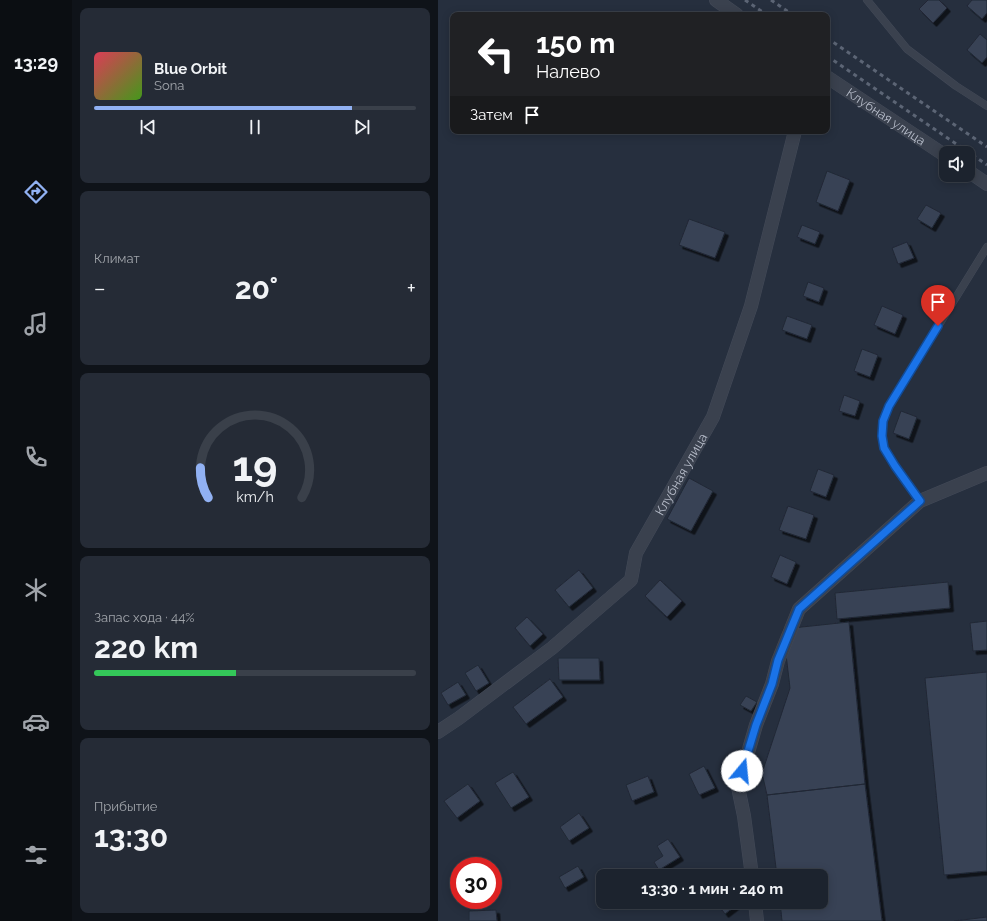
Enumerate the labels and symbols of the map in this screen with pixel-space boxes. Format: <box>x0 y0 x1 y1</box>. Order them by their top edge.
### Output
street label: Клубная улица <box>844 85 929 148</box>
pin <box>921 285 955 326</box>
street label: Клубная улица <box>652 430 710 518</box>
position arrow <box>721 750 763 792</box>
speed limit sign: 30 <box>450 857 502 909</box>

